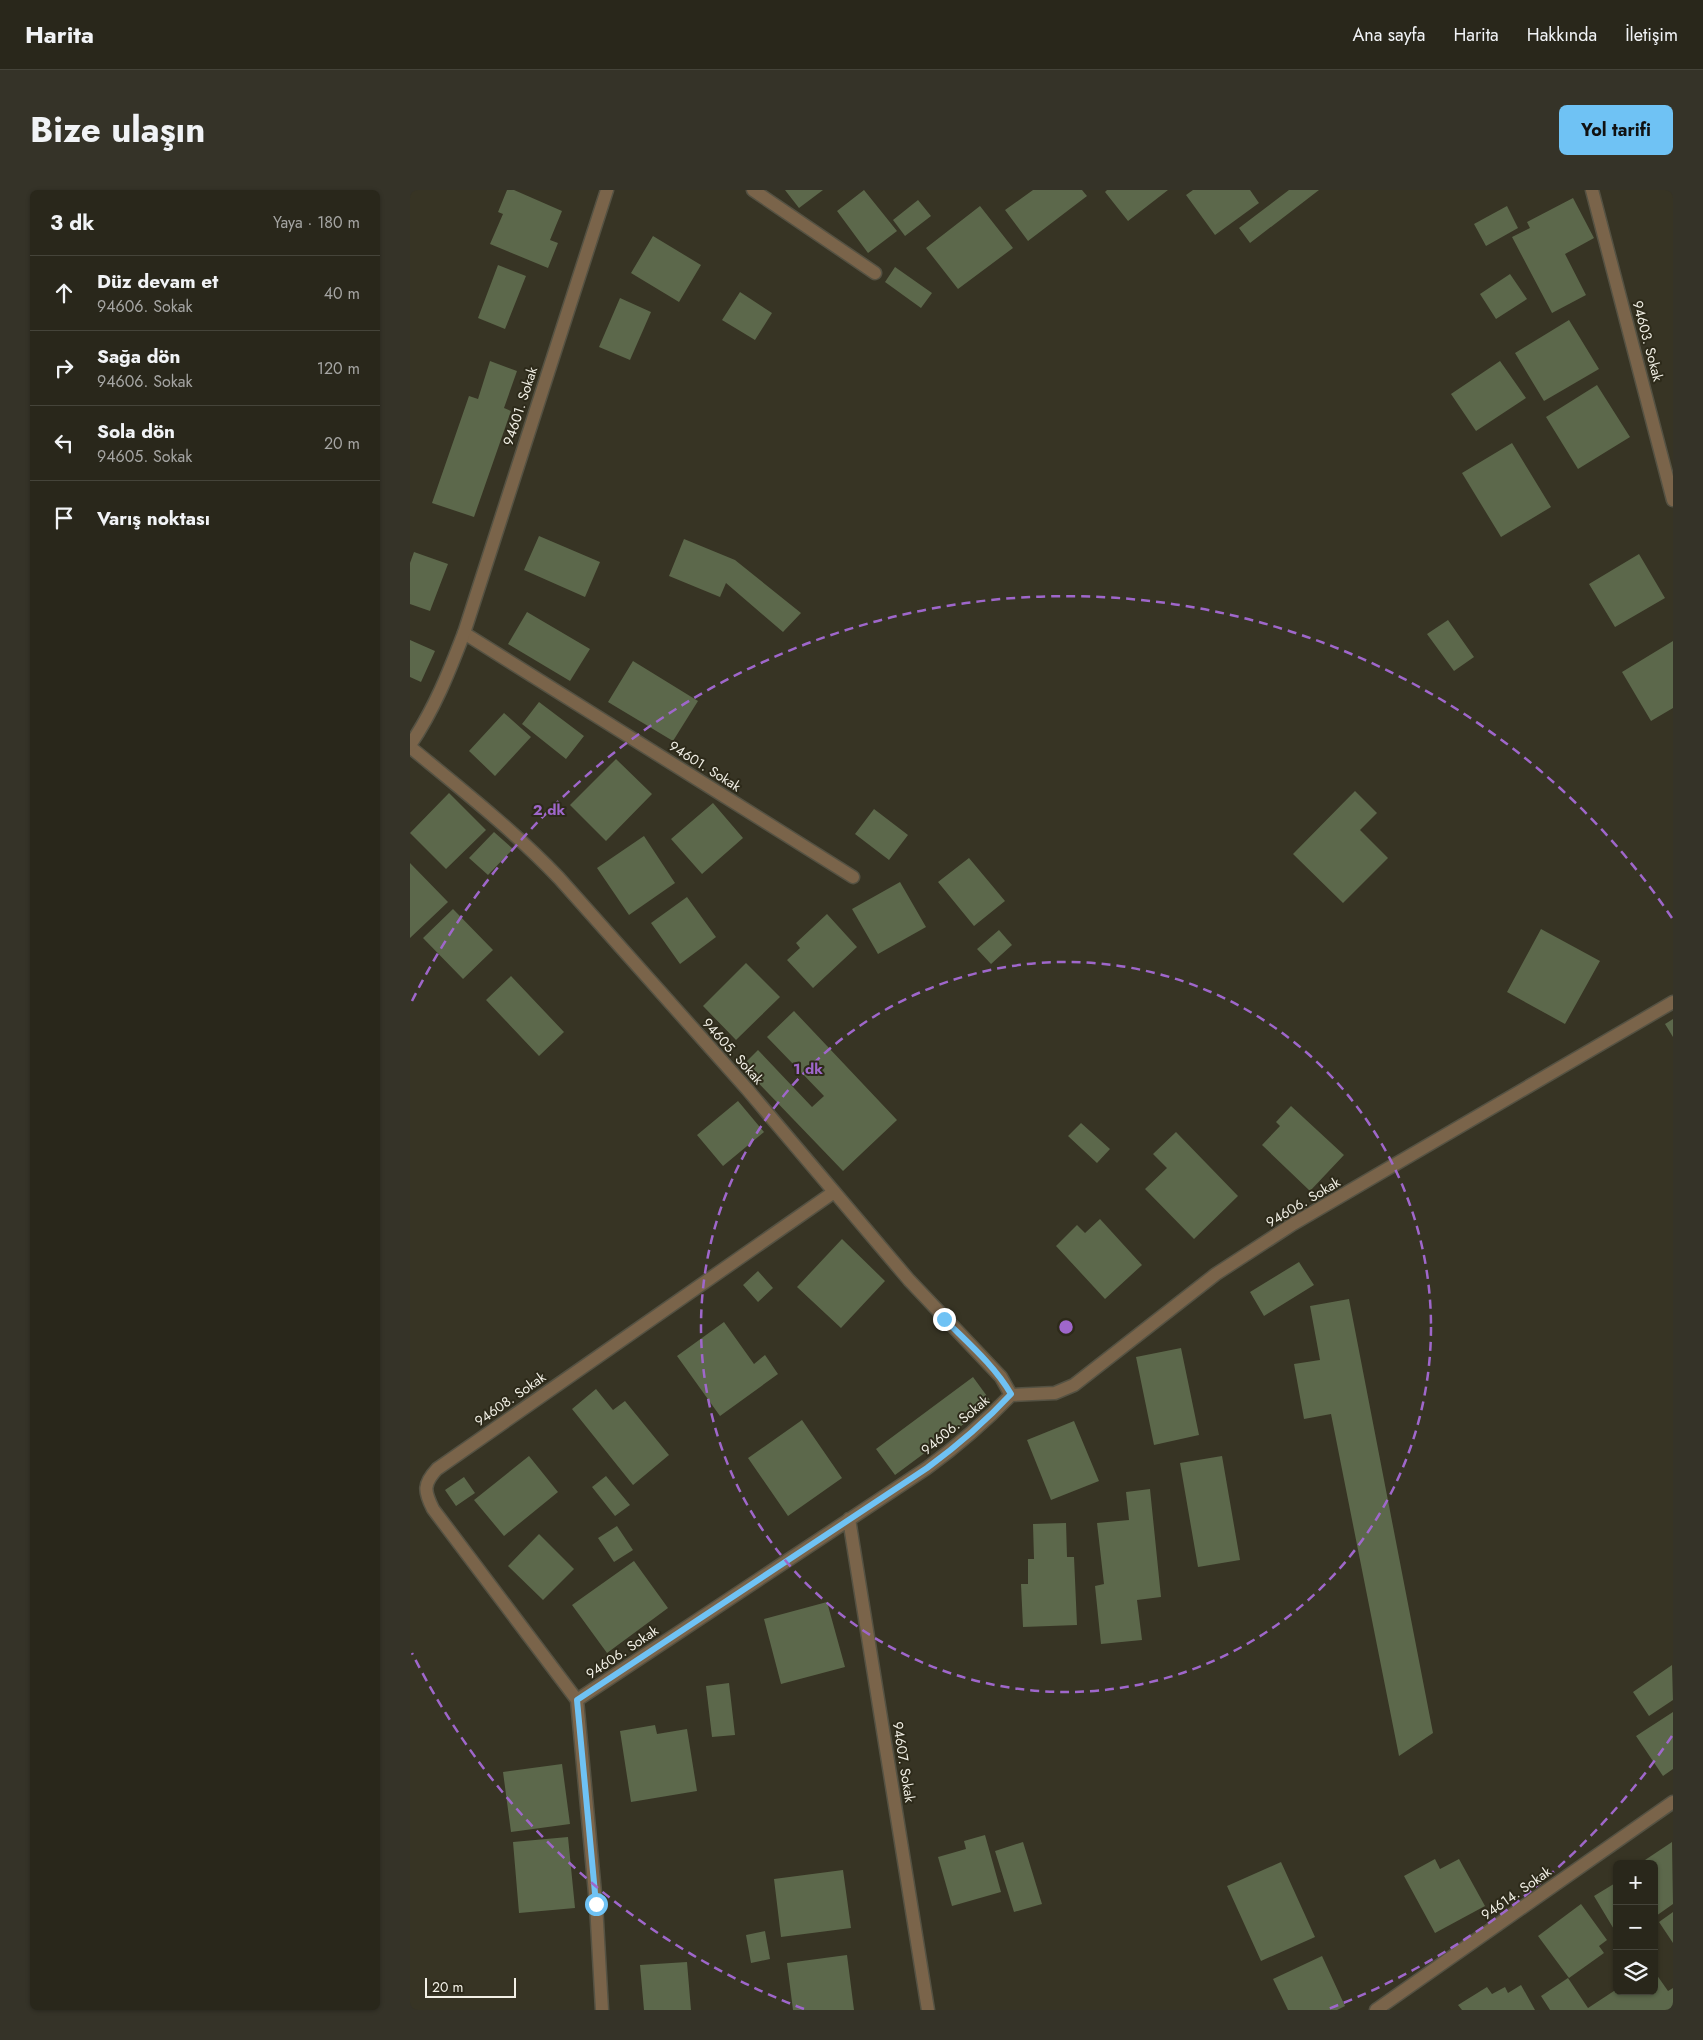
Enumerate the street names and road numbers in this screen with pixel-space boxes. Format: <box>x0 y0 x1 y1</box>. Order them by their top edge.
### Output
street label: 94603. Sokak <box>1628 298 1669 384</box>
street label: 94601. Sokak <box>498 363 542 448</box>
street label: 94601. Sokak <box>665 736 746 797</box>
street label: 94605. Sokak <box>698 1013 769 1089</box>
street label: 94606. Sokak <box>1262 1171 1345 1232</box>
street label: 94608. Sokak <box>470 1367 550 1431</box>
street label: 94606. Sokak <box>917 1390 994 1460</box>
street label: 94606. Sokak <box>582 1620 663 1684</box>
street label: 94607. Sokak <box>888 1720 920 1805</box>
street label: 94614. Sokak <box>1477 1861 1556 1925</box>

